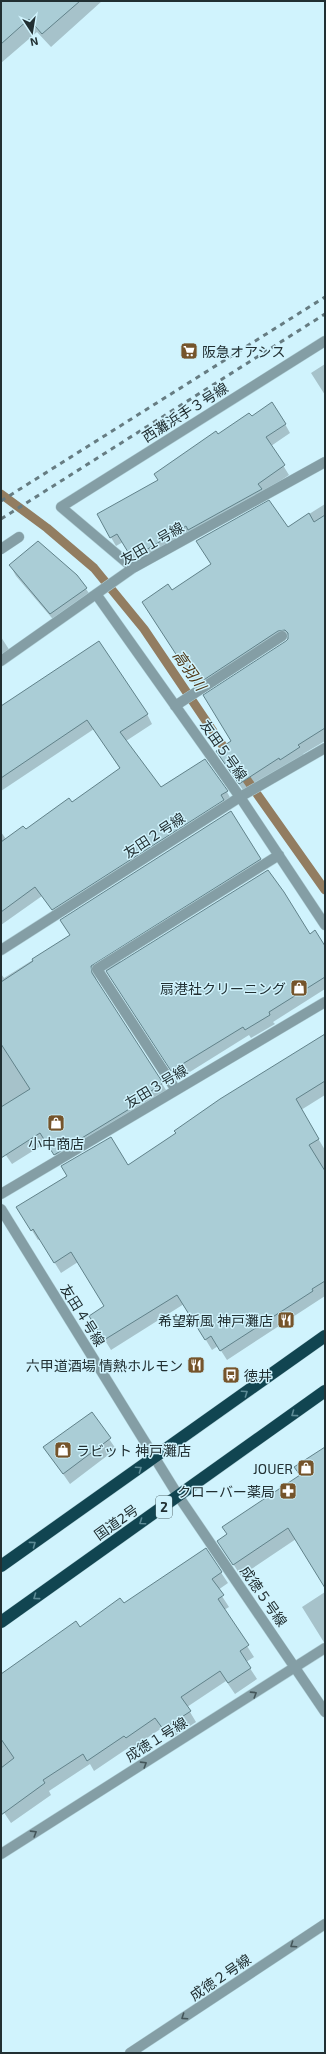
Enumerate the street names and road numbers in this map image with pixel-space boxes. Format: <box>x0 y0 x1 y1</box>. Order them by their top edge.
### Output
street label: 西灘浜手３号線 <box>139 379 231 445</box>
street label: 友田１号線 <box>117 518 187 568</box>
street label: 友田５号線 <box>197 716 251 784</box>
street label: 友田２号線 <box>120 809 188 861</box>
street label: 友田３号線 <box>122 1061 190 1111</box>
street label: 友田４号線 <box>57 1281 109 1349</box>
road number: 2 <box>156 1496 172 1518</box>
street label: 国道2号 <box>91 1501 141 1543</box>
street label: 成徳５号線 <box>237 1562 291 1630</box>
street label: 成徳１号線 <box>122 1713 190 1765</box>
street label: 成徳２号線 <box>186 1950 254 2004</box>

